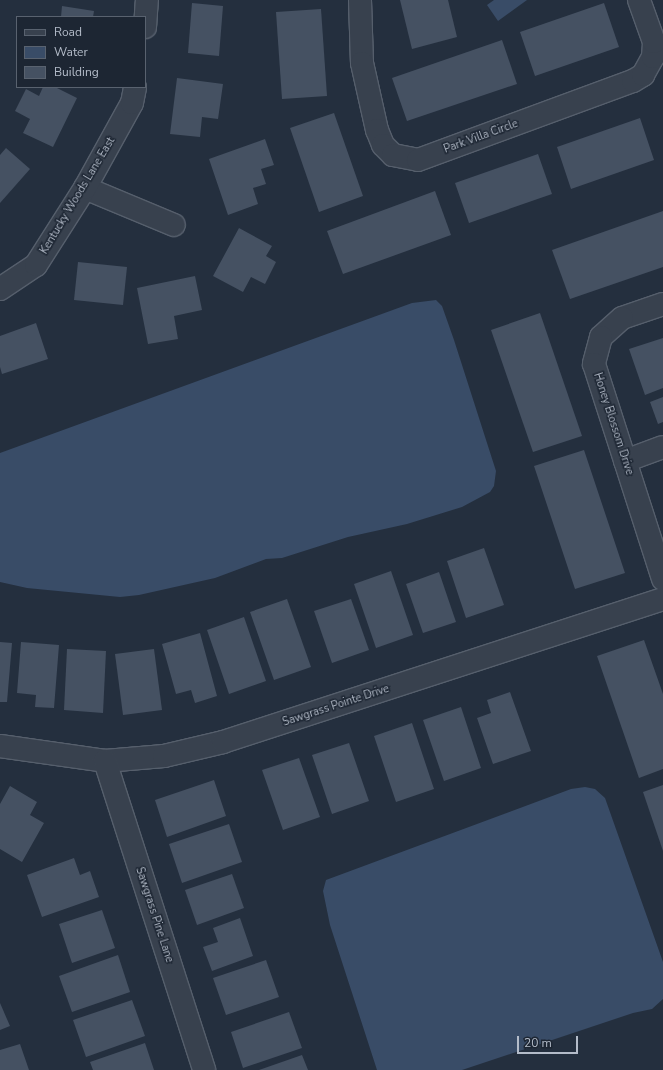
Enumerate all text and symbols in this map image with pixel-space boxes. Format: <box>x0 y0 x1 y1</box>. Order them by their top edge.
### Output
legend <box>16 16 146 88</box>
text: Road <box>54 24 82 40</box>
text: Water <box>54 44 88 60</box>
text: Building <box>54 64 99 80</box>
street label: Park Villa Circle <box>442 117 520 157</box>
street label: Kentucky Woods Lane East <box>38 135 118 257</box>
street label: Honey Blossom Drive <box>590 371 636 477</box>
street label: Sawgrass Pointe Drive <box>281 682 391 730</box>
street label: Sawgrass Pine Lane <box>132 866 176 964</box>
scale bar <box>519 1028 580 1054</box>
text: 20 m <box>524 1035 552 1051</box>

